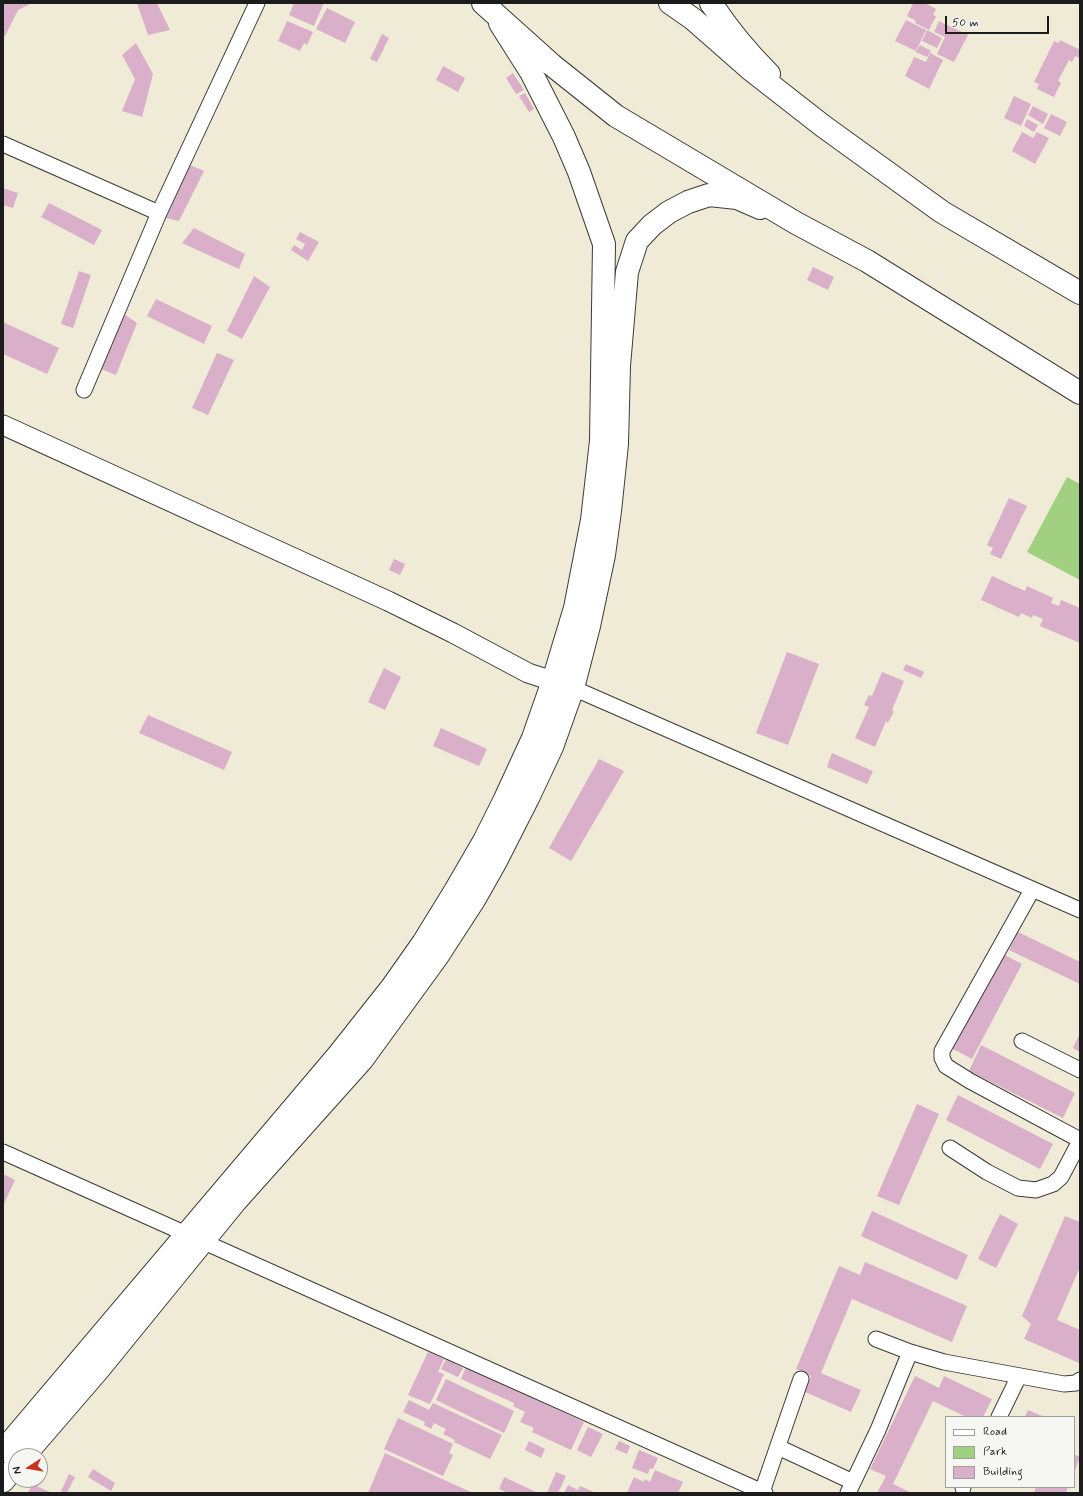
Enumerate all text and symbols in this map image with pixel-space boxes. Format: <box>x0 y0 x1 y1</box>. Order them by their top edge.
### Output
scale bar <box>947 8 1051 34</box>
text: 50 m <box>952 15 979 31</box>
legend <box>945 1416 1075 1488</box>
text: Road <box>983 1424 1007 1440</box>
text: Park <box>983 1444 1007 1460</box>
north arrow <box>8 1448 48 1488</box>
text: Building <box>983 1464 1023 1480</box>
text: N <box>10 1465 25 1475</box>

